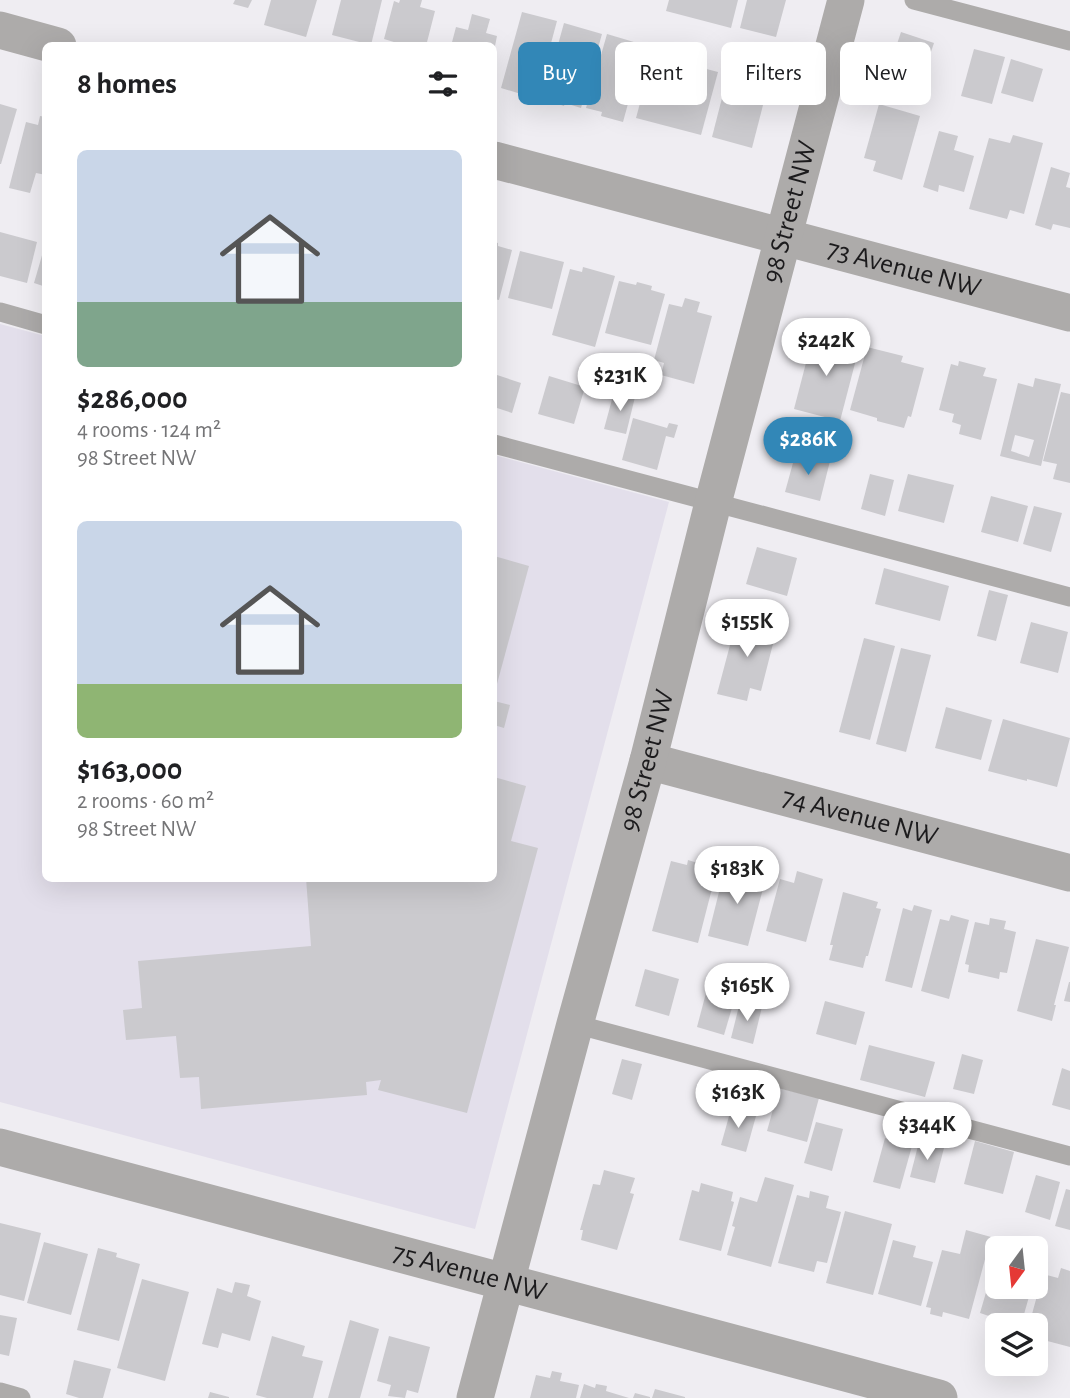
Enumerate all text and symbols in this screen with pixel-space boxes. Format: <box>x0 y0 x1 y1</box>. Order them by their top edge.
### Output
chip: Buy <box>518 42 601 105</box>
chip: Rent <box>615 42 707 105</box>
chip: Filters <box>721 42 826 105</box>
chip: New <box>840 42 931 105</box>
icon: filters <box>424 65 462 103</box>
text: 8 homes <box>77 69 177 99</box>
street label: 98 Street NW <box>758 138 822 286</box>
icon: home <box>207 196 333 322</box>
street label: 73 Avenue NW <box>824 235 984 303</box>
pin: $242K <box>777 318 875 378</box>
text: $242K <box>797 329 855 352</box>
pin: $231K <box>571 354 669 413</box>
text: $231K <box>594 364 646 387</box>
text: $286,000 <box>77 384 188 414</box>
pin: $286K <box>759 418 857 477</box>
text: 4 rooms · 124 m² <box>77 419 221 442</box>
text: $286K <box>779 428 837 451</box>
text: 98 Street NW <box>77 447 196 470</box>
icon: home <box>207 567 333 693</box>
pin: $155K <box>698 600 796 659</box>
text: $155K <box>721 610 773 633</box>
street label: 98 Street NW <box>615 687 679 835</box>
text: $163,000 <box>77 755 182 785</box>
street label: 74 Avenue NW <box>779 783 940 851</box>
text: 2 rooms · 60 m² <box>77 790 214 813</box>
text: 98 Street NW <box>77 818 196 841</box>
pin: $183K <box>688 846 786 906</box>
text: $183K <box>710 857 764 880</box>
pin: $165K <box>698 964 796 1023</box>
text: $165K <box>720 974 774 997</box>
pin: $163K <box>689 1070 787 1130</box>
text: $163K <box>711 1081 765 1104</box>
pin: $344K <box>878 1102 976 1162</box>
text: $344K <box>899 1113 955 1136</box>
north arrow <box>985 1236 1048 1298</box>
map controls <box>985 1236 1048 1376</box>
street label: 75 Avenue NW <box>390 1239 549 1306</box>
button: layers <box>985 1313 1048 1376</box>

